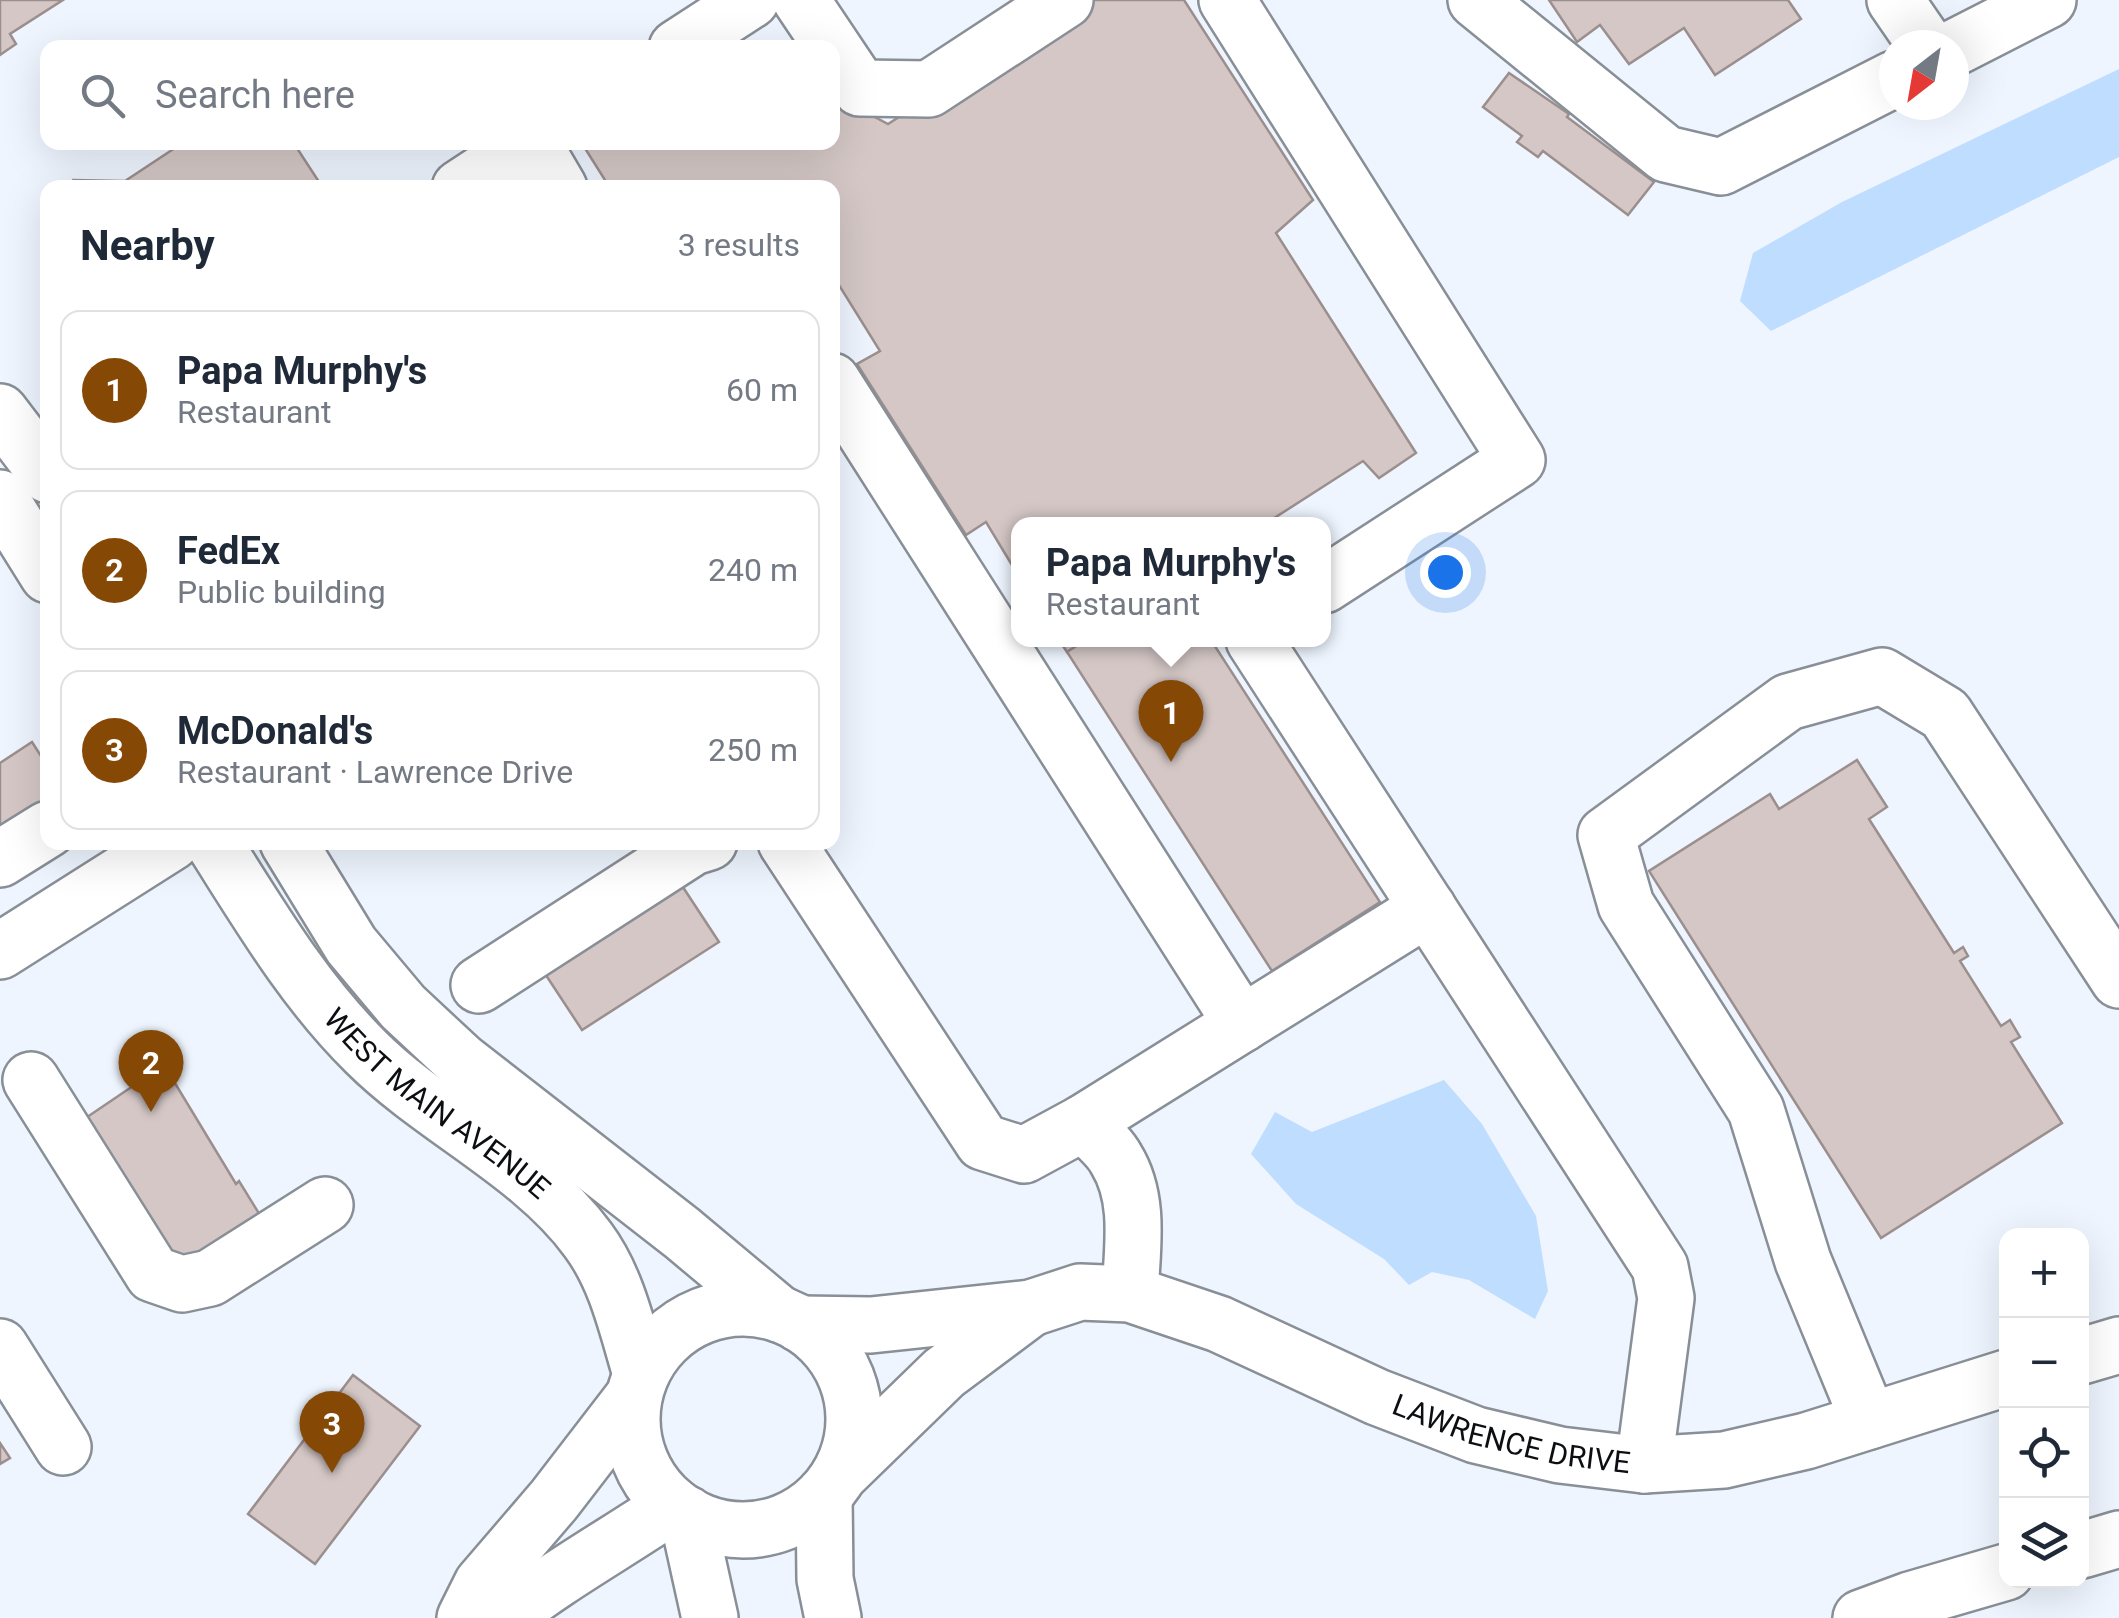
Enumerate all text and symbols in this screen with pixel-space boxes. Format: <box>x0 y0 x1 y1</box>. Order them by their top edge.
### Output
north arrow <box>1879 30 1969 120</box>
search box <box>40 40 840 150</box>
icon: search <box>75 68 130 123</box>
text: Search here <box>155 73 355 117</box>
text: Nearby <box>80 221 215 270</box>
text: 3 results <box>678 226 800 264</box>
text: Papa Murphy's <box>177 349 427 393</box>
text: 1 <box>105 371 124 409</box>
text: 60 m <box>726 371 798 409</box>
text: Restaurant <box>177 393 331 431</box>
popup <box>1011 517 1331 647</box>
text: FedEx <box>177 529 280 573</box>
text: Papa Murphy's <box>1046 541 1296 585</box>
your location <box>1420 547 1471 598</box>
text: 2 <box>105 551 124 589</box>
text: 240 m <box>708 551 798 589</box>
text: Public building <box>177 573 386 611</box>
text: Restaurant <box>1046 585 1200 623</box>
pin: 1 <box>1138 680 1204 762</box>
text: McDonald's <box>177 709 373 753</box>
text: 3 <box>105 731 124 769</box>
text: 250 m <box>708 731 798 769</box>
text: Restaurant · Lawrence Drive <box>177 753 573 791</box>
street label: WEST MAIN AVENUE <box>317 1001 557 1206</box>
pin: 2 <box>118 1030 184 1112</box>
map controls <box>1999 1228 2089 1588</box>
button: + <box>1999 1228 2089 1318</box>
button: − <box>1999 1318 2089 1408</box>
street label: LAWRENCE DRIVE <box>1388 1387 1632 1480</box>
pin: 3 <box>300 1390 364 1473</box>
button: locate <box>1999 1408 2089 1498</box>
button: layers <box>1999 1498 2089 1588</box>

